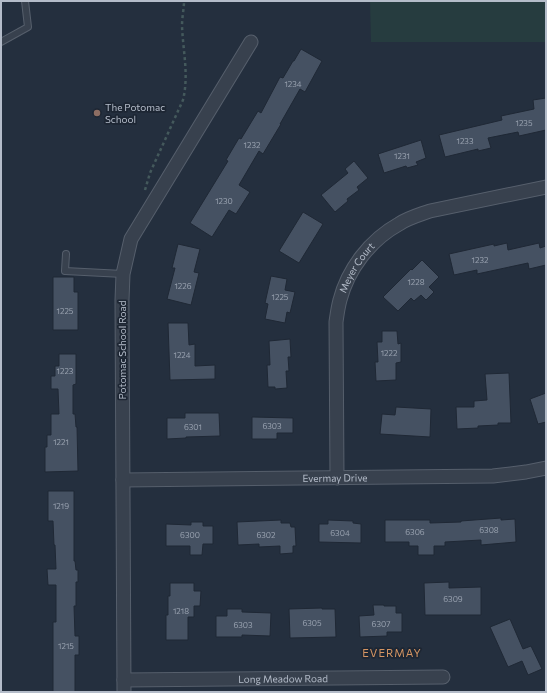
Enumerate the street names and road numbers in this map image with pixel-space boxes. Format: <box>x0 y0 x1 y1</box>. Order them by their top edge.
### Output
street label: Meyer Court <box>337 240 377 295</box>
street label: Potomac School Road <box>116 300 128 400</box>
street label: Evermay Drive <box>302 471 368 484</box>
street label: Long Meadow Road <box>238 672 328 685</box>

